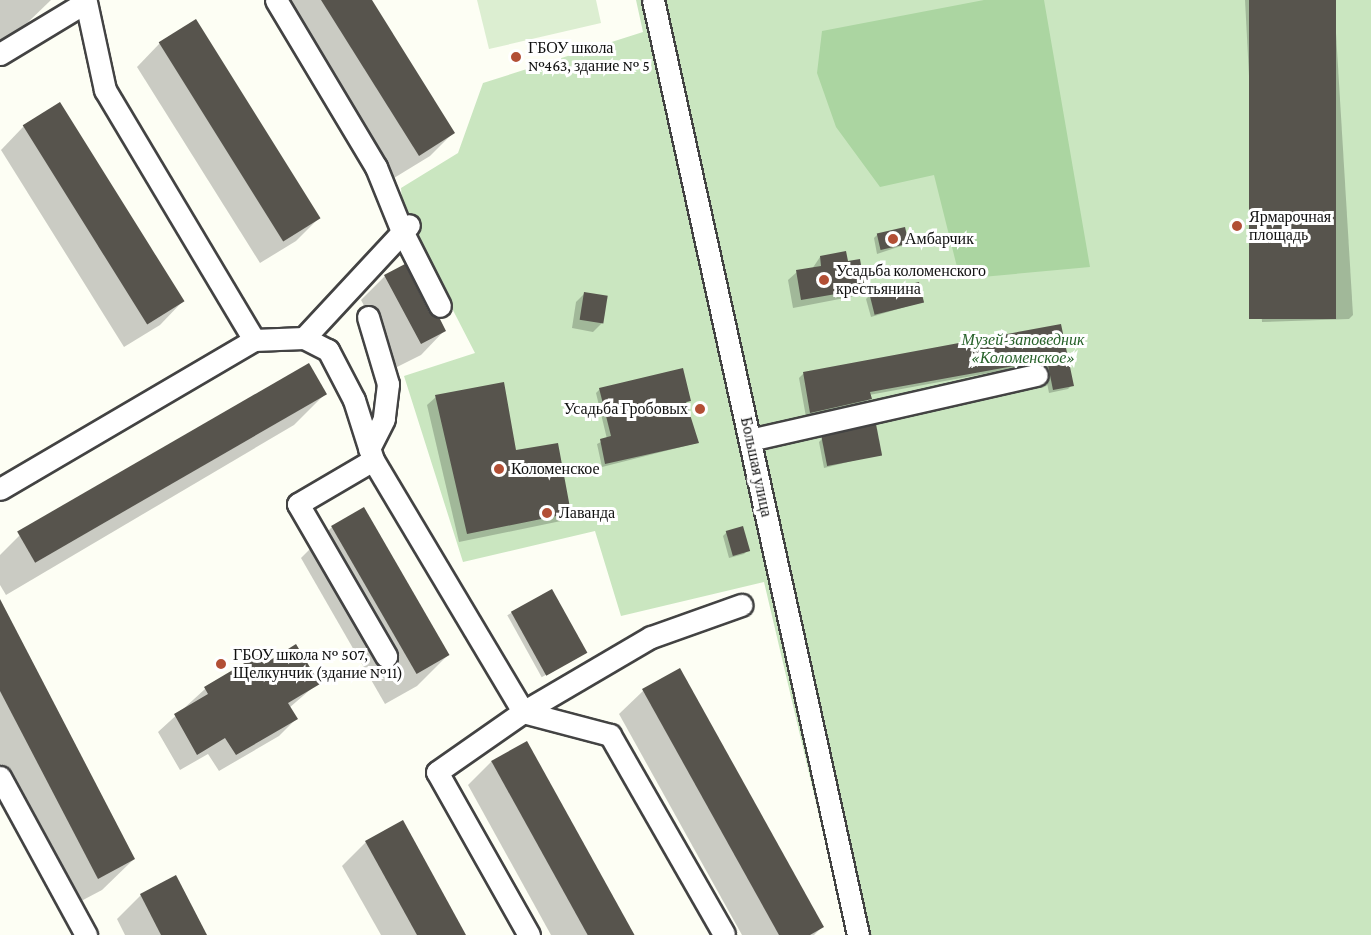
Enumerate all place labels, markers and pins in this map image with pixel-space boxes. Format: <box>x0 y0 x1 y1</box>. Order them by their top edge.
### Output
place label: ГБОУ школа №463, здание № 5 <box>528 38 650 76</box>
marker: ГБОУ школа №463, здание № 5 <box>509 50 523 64</box>
place label: Ярмарочная площадь <box>1249 207 1331 245</box>
marker: Ярмарочная площадь <box>1230 219 1244 233</box>
place label: Амбарчик <box>905 229 974 249</box>
marker: Амбарчик <box>886 232 900 246</box>
place label: Усадьба коломенского крестьянина <box>836 261 986 299</box>
marker: Усадьба коломенского крестьянина <box>817 273 831 287</box>
place label: Усадьба Гробовых <box>564 399 688 419</box>
marker: Усадьба Гробовых <box>693 402 707 416</box>
place label: Коломенское <box>511 459 599 479</box>
marker: Коломенское <box>492 462 506 476</box>
place label: Лаванда <box>559 503 615 523</box>
marker: Лаванда <box>540 506 554 520</box>
place label: ГБОУ школа № 507, Щелкунчик (здание №11) <box>233 645 403 683</box>
marker: ГБОУ школа № 507, Щелкунчик (здание №11) <box>214 657 228 671</box>

